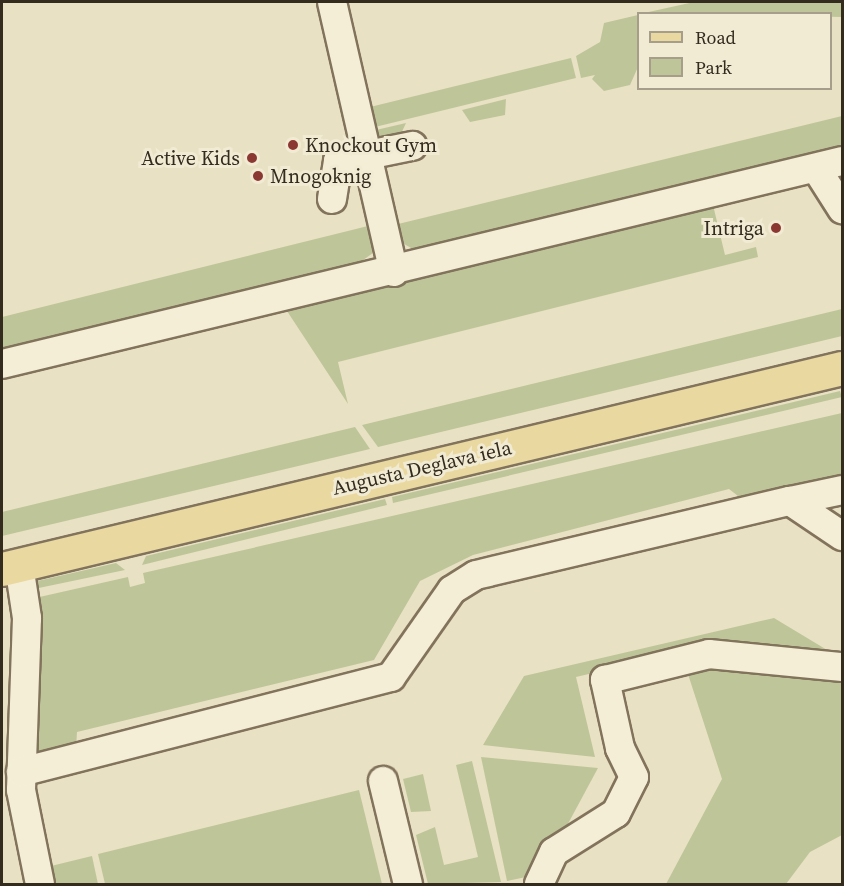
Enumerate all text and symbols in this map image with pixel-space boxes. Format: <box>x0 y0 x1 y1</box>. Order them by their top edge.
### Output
legend <box>637 12 832 90</box>
text: Road <box>695 25 736 50</box>
text: Park <box>695 55 732 80</box>
place label: Knockout Gym <box>305 133 437 157</box>
marker: Knockout Gym <box>286 138 300 152</box>
place label: Active Kids <box>141 146 240 170</box>
marker: Active Kids <box>245 151 259 165</box>
place label: Mnogoknig <box>270 164 371 188</box>
marker: Mnogoknig <box>251 169 265 183</box>
place label: Intriga <box>704 216 764 240</box>
marker: Intriga <box>769 221 783 235</box>
street label: Augusta Deglava iela <box>330 436 514 500</box>

